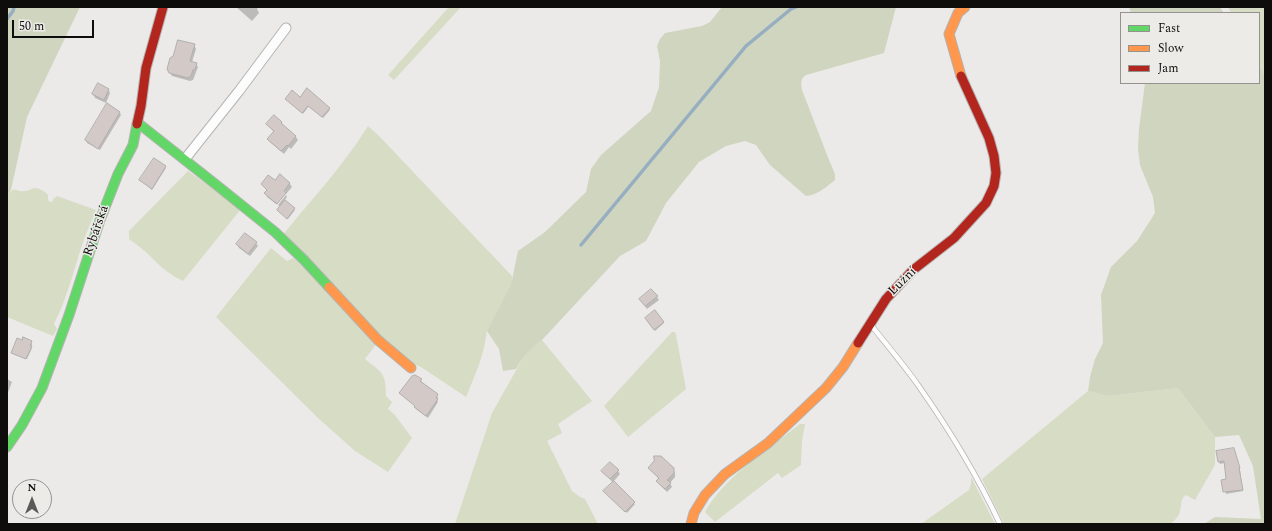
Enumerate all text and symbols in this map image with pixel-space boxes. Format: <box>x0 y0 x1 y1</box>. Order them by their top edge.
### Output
scale bar <box>14 12 96 38</box>
legend <box>1120 12 1260 84</box>
text: 50 m <box>19 17 44 36</box>
text: Fast <box>1158 19 1180 38</box>
text: Slow <box>1158 39 1183 58</box>
text: Jam <box>1158 59 1179 78</box>
street label: Rybářská <box>81 204 113 258</box>
street label: Lužní <box>886 265 920 299</box>
north arrow <box>12 479 52 519</box>
text: N <box>28 479 36 496</box>

